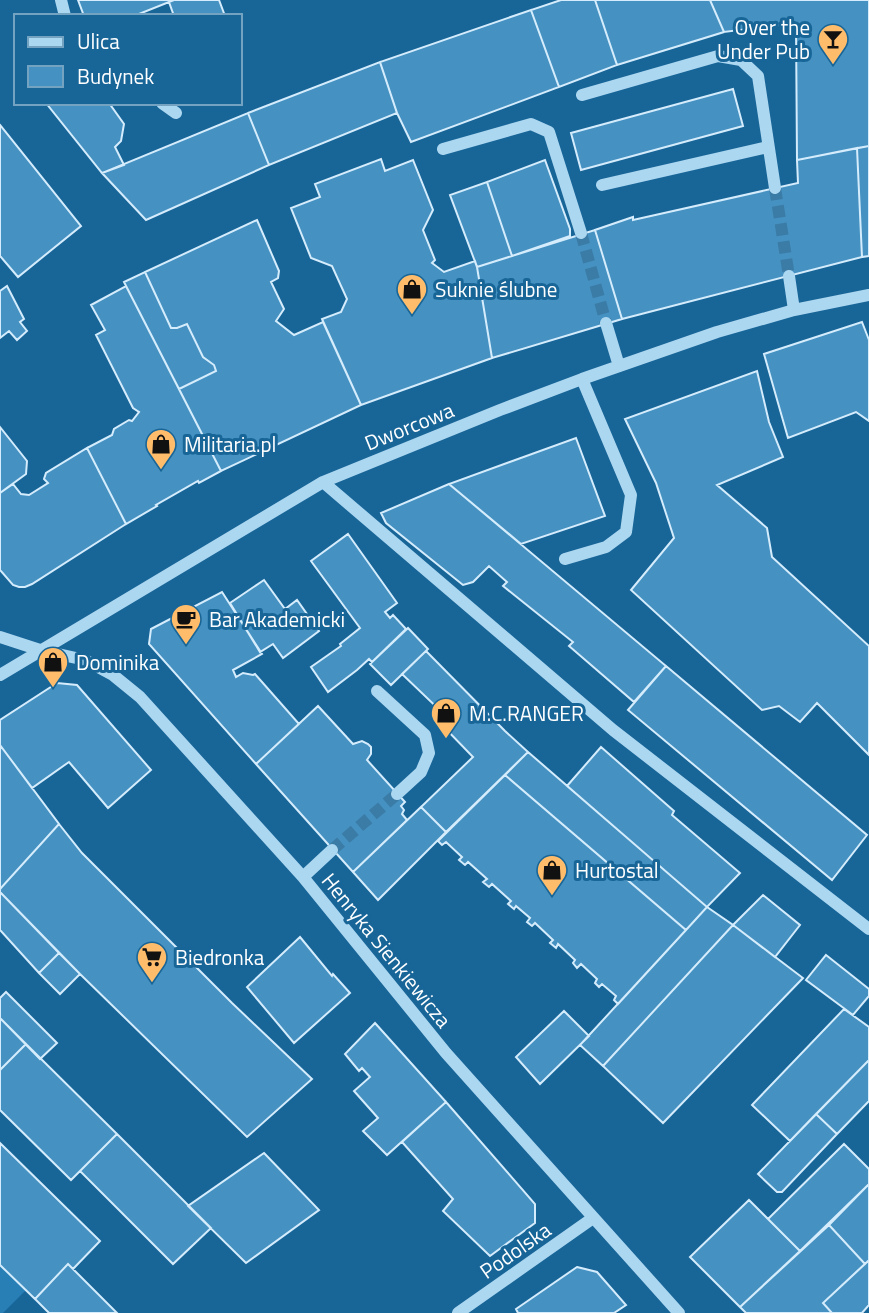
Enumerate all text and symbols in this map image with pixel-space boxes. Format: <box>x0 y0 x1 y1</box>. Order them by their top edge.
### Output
place label: Over the Under Pub <box>717 11 810 67</box>
legend <box>14 14 242 105</box>
bar icon: Over the Under Pub <box>816 22 850 66</box>
text: Ulica <box>77 25 120 57</box>
text: Budynek <box>77 60 154 92</box>
shop icon: Suknie ślubne <box>395 272 429 316</box>
place label: Suknie ślubne <box>435 273 557 305</box>
street label: Dworcowa <box>359 393 459 458</box>
shop icon: Militaria.pl <box>144 427 178 471</box>
place label: Militaria.pl <box>184 428 276 460</box>
cafe icon: Bar Akademicki <box>169 602 203 646</box>
place label: Bar Akademicki <box>209 603 345 635</box>
shop icon: Dominika <box>36 645 70 689</box>
place label: Dominika <box>76 646 160 678</box>
shop icon: M.C.RANGER <box>429 696 463 740</box>
place label: M.C.RANGER <box>469 697 584 729</box>
shop icon: Hurtostal <box>535 853 569 897</box>
place label: Hurtostal <box>575 854 659 886</box>
street label: Henryka Sienkiewicza <box>314 866 460 1035</box>
supermarket icon: Biedronka <box>135 940 169 984</box>
place label: Biedronka <box>175 941 265 973</box>
street label: Podolska <box>473 1213 558 1286</box>

